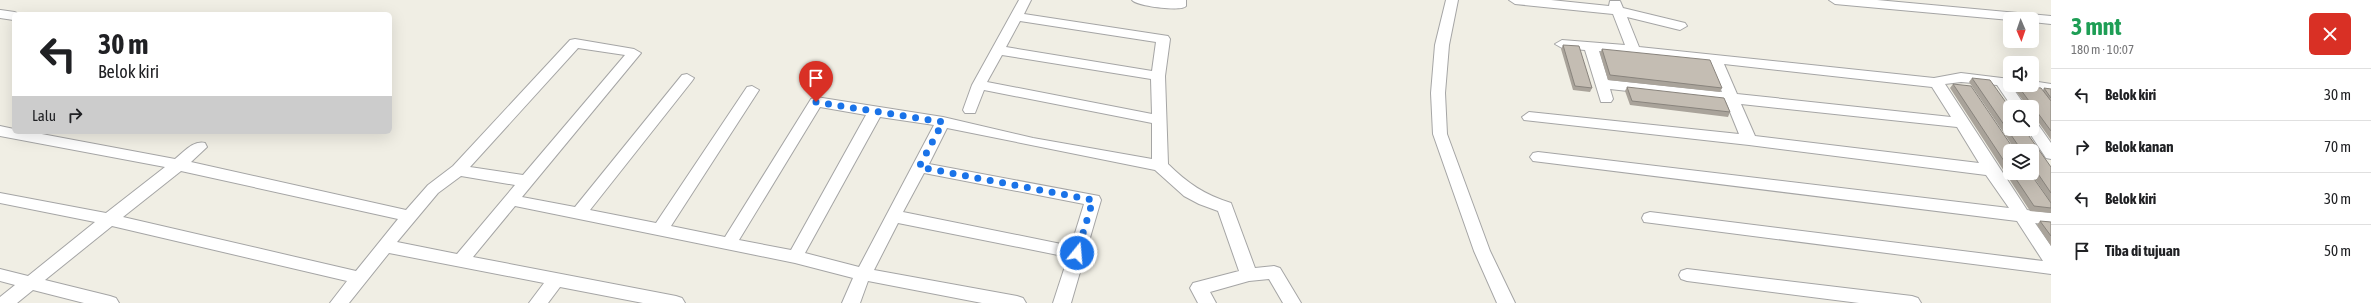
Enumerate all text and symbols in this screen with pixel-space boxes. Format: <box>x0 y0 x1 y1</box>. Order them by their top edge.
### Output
north arrow <box>2003 12 2039 48</box>
map controls <box>2003 12 2039 180</box>
text: 3 mnt <box>2071 13 2121 40</box>
button: close <box>2309 13 2351 55</box>
icon: left <box>32 28 84 80</box>
text: 30 m <box>98 28 148 60</box>
text: 180 m · 10:07 <box>2071 42 2134 57</box>
button: sound <box>2003 56 2039 92</box>
text: Belok kiri <box>98 61 159 82</box>
pin <box>799 61 833 102</box>
icon: arrive <box>805 67 827 89</box>
icon: left <box>2071 84 2093 106</box>
text: Belok kiri <box>2105 86 2156 103</box>
text: 30 m <box>2324 86 2351 103</box>
button: search <box>2003 100 2039 136</box>
icon: right <box>64 104 86 126</box>
text: Lalu <box>32 107 56 124</box>
icon: right <box>2071 136 2093 158</box>
text: Belok kanan <box>2105 138 2174 155</box>
text: 70 m <box>2324 138 2351 155</box>
button: layers <box>2003 144 2039 180</box>
icon: left <box>2071 188 2093 210</box>
text: Belok kiri <box>2105 190 2156 207</box>
text: 30 m <box>2324 190 2351 207</box>
position arrow <box>1056 232 1098 274</box>
icon: arrive <box>2071 240 2093 262</box>
text: Tiba di tujuan <box>2105 242 2180 259</box>
text: 50 m <box>2324 242 2351 259</box>

